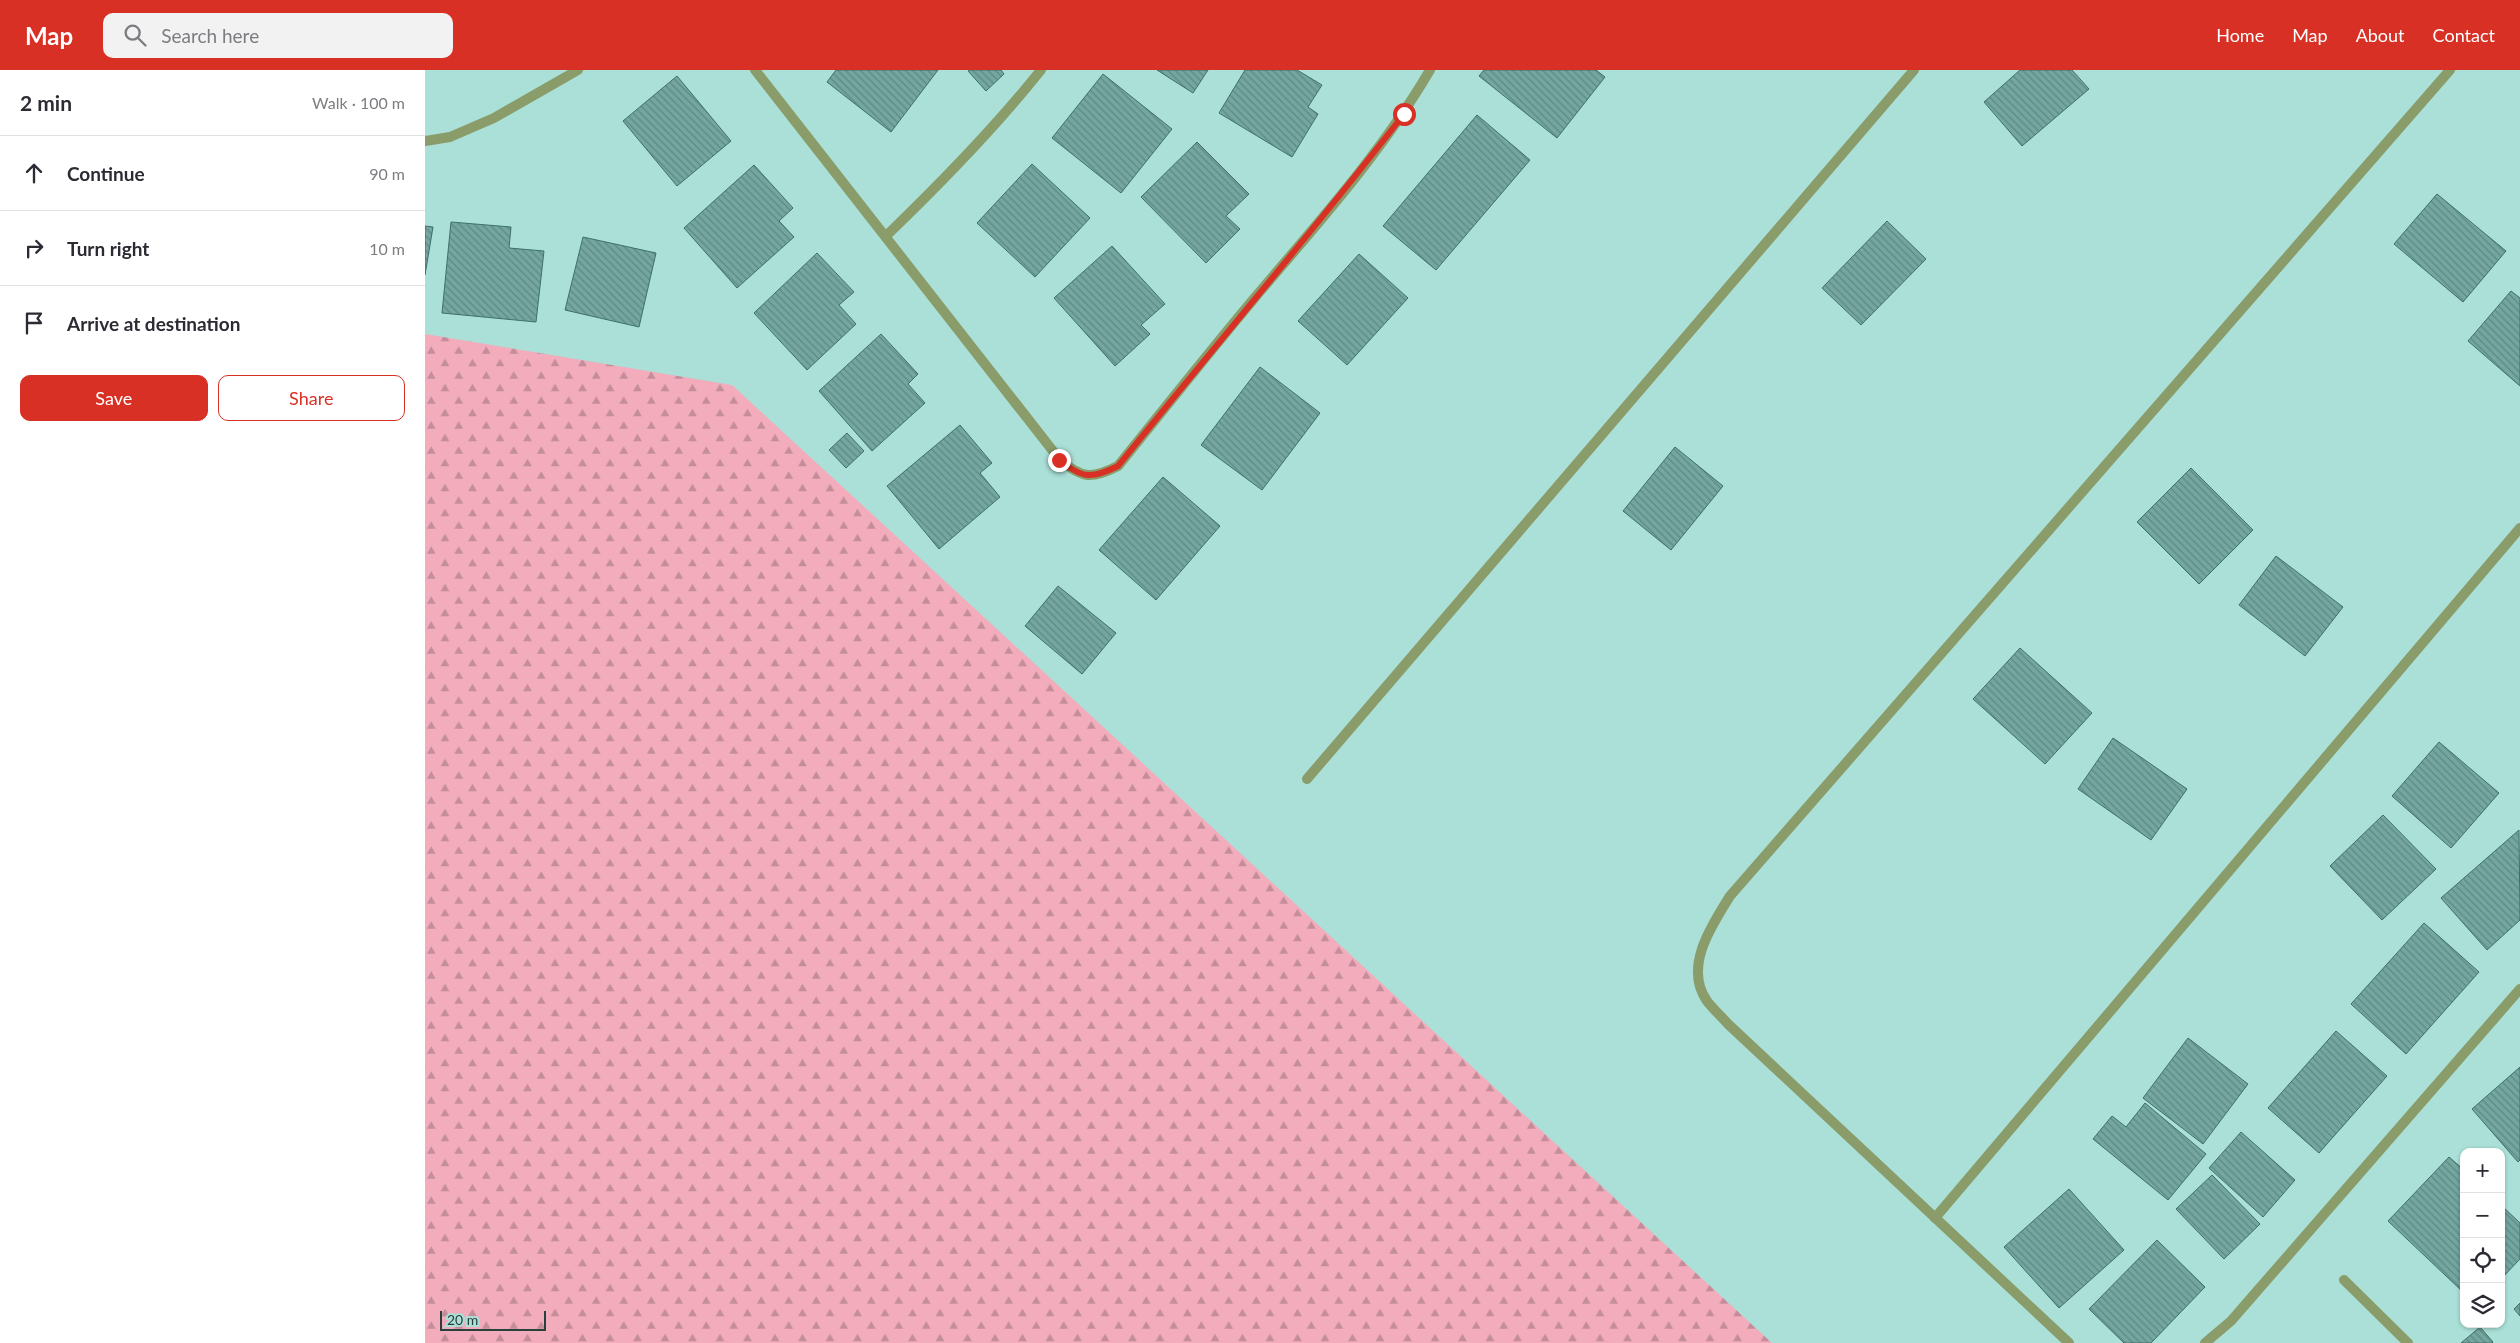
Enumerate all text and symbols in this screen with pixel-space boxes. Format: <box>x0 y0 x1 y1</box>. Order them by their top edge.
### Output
search box <box>103 13 453 58</box>
text: Map <box>25 21 73 50</box>
icon: search <box>121 21 149 49</box>
text: Search here <box>161 24 259 47</box>
text: Home <box>2216 24 2264 46</box>
text: Map <box>2292 24 2328 46</box>
text: About <box>2356 24 2405 46</box>
text: Contact <box>2433 24 2495 46</box>
text: 2 min <box>20 90 72 115</box>
text: Walk · 100 m <box>312 93 405 112</box>
route start <box>1393 103 1416 126</box>
icon: ahead <box>20 159 48 187</box>
text: Continue <box>67 162 145 185</box>
text: 90 m <box>369 164 405 183</box>
icon: right <box>20 234 48 262</box>
text: Turn right <box>67 237 149 260</box>
text: 10 m <box>369 239 405 258</box>
icon: arrive <box>20 309 48 337</box>
text: Arrive at destination <box>67 312 240 335</box>
button: Save <box>20 375 208 421</box>
button: Share <box>218 375 405 421</box>
route end <box>1048 449 1071 472</box>
map controls <box>2460 1148 2505 1328</box>
button: + <box>2460 1148 2505 1193</box>
button: − <box>2460 1193 2505 1238</box>
button: locate <box>2460 1238 2505 1283</box>
button: layers <box>2460 1283 2505 1328</box>
scale bar <box>440 1308 546 1331</box>
text: 20 m <box>447 1311 478 1328</box>

